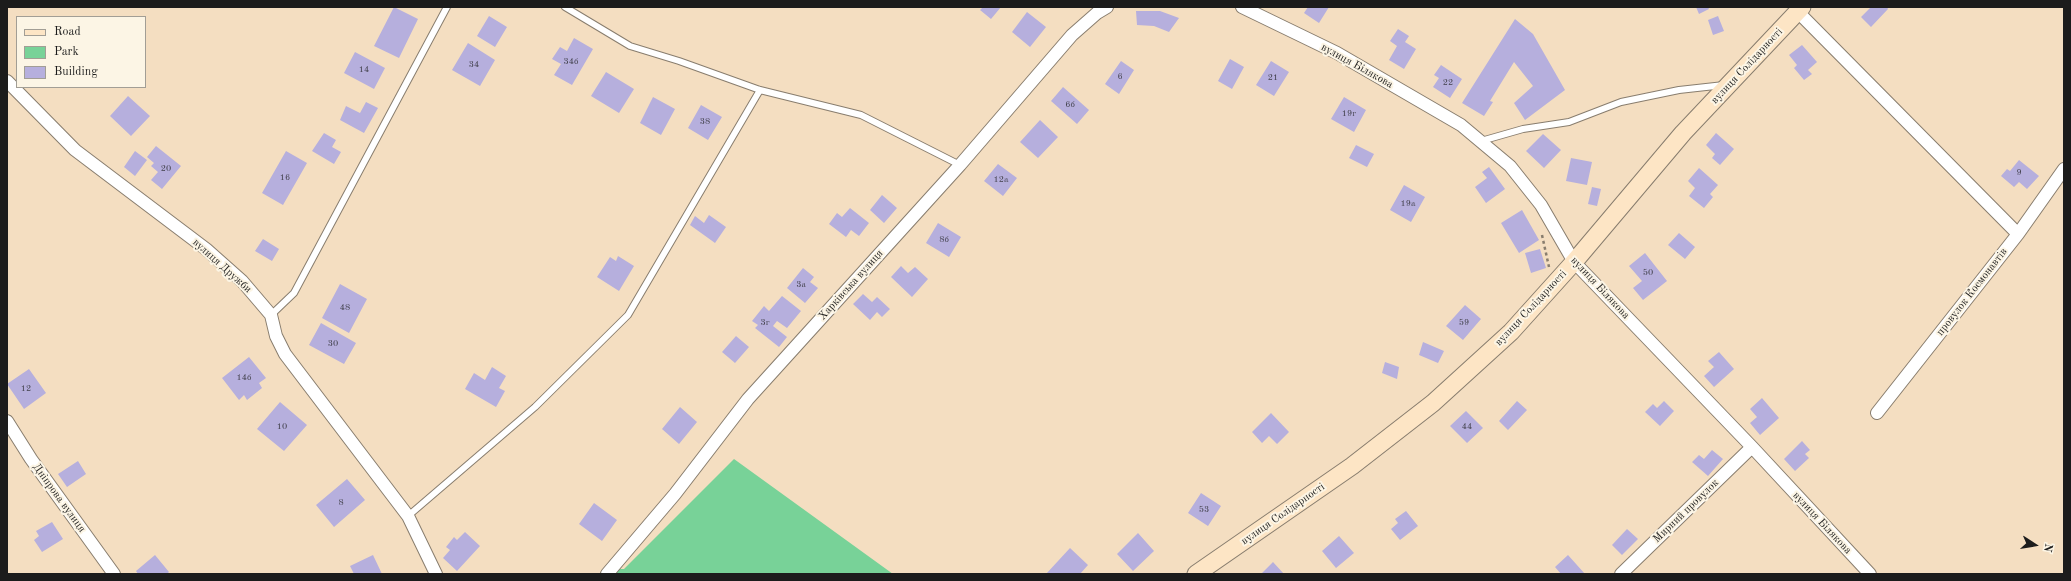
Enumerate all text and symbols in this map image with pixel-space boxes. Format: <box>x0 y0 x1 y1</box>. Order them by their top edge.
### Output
legend <box>16 16 146 88</box>
street label: вулиця Солідарності <box>1708 25 1786 107</box>
text: Road <box>54 26 81 38</box>
street label: вулиця Білякова <box>1319 41 1395 91</box>
text: Park <box>54 46 79 58</box>
house number: 34б <box>564 57 578 67</box>
house number: 34 <box>469 60 479 70</box>
house number: 14 <box>359 65 369 75</box>
text: Building <box>54 66 98 78</box>
house number: 6 <box>1117 72 1123 82</box>
house number: 21 <box>1268 73 1278 83</box>
house number: 22 <box>1443 78 1453 88</box>
house number: 6б <box>1065 100 1075 110</box>
house number: 19г <box>1342 109 1356 119</box>
house number: 38 <box>700 117 710 127</box>
house number: 20 <box>161 164 171 174</box>
house number: 9 <box>2016 168 2022 178</box>
house number: 16 <box>280 173 290 183</box>
house number: 12а <box>994 175 1008 185</box>
house number: 19а <box>1401 199 1415 209</box>
house number: 8б <box>939 235 949 245</box>
street label: вулиця Дружби <box>190 236 254 296</box>
street label: провулок Космонавтів <box>1934 246 2010 338</box>
street label: Харківська вулиця <box>816 247 886 323</box>
street label: вулиця Білякова <box>1568 254 1632 322</box>
street label: вулиця Солідарності <box>1492 267 1570 349</box>
house number: 50 <box>1643 268 1653 278</box>
house number: 3а <box>796 280 806 290</box>
house number: 48 <box>340 303 350 313</box>
house number: 3г <box>760 318 770 328</box>
house number: 59 <box>1459 318 1469 328</box>
house number: 30 <box>328 339 338 349</box>
house number: 14б <box>237 373 251 383</box>
house number: 12 <box>21 384 31 394</box>
house number: 10 <box>277 422 287 432</box>
house number: 44 <box>1462 422 1472 432</box>
street label: Дніпрова вулиця <box>30 461 88 535</box>
street label: Мирний провулок <box>1650 476 1722 546</box>
street label: вулиця Солідарності <box>1239 480 1327 548</box>
street label: вулиця Білякова <box>1790 489 1854 557</box>
house number: 8 <box>338 498 344 508</box>
house number: 53 <box>1199 505 1209 515</box>
north arrow <box>2015 525 2055 565</box>
text: N <box>2041 542 2053 553</box>

